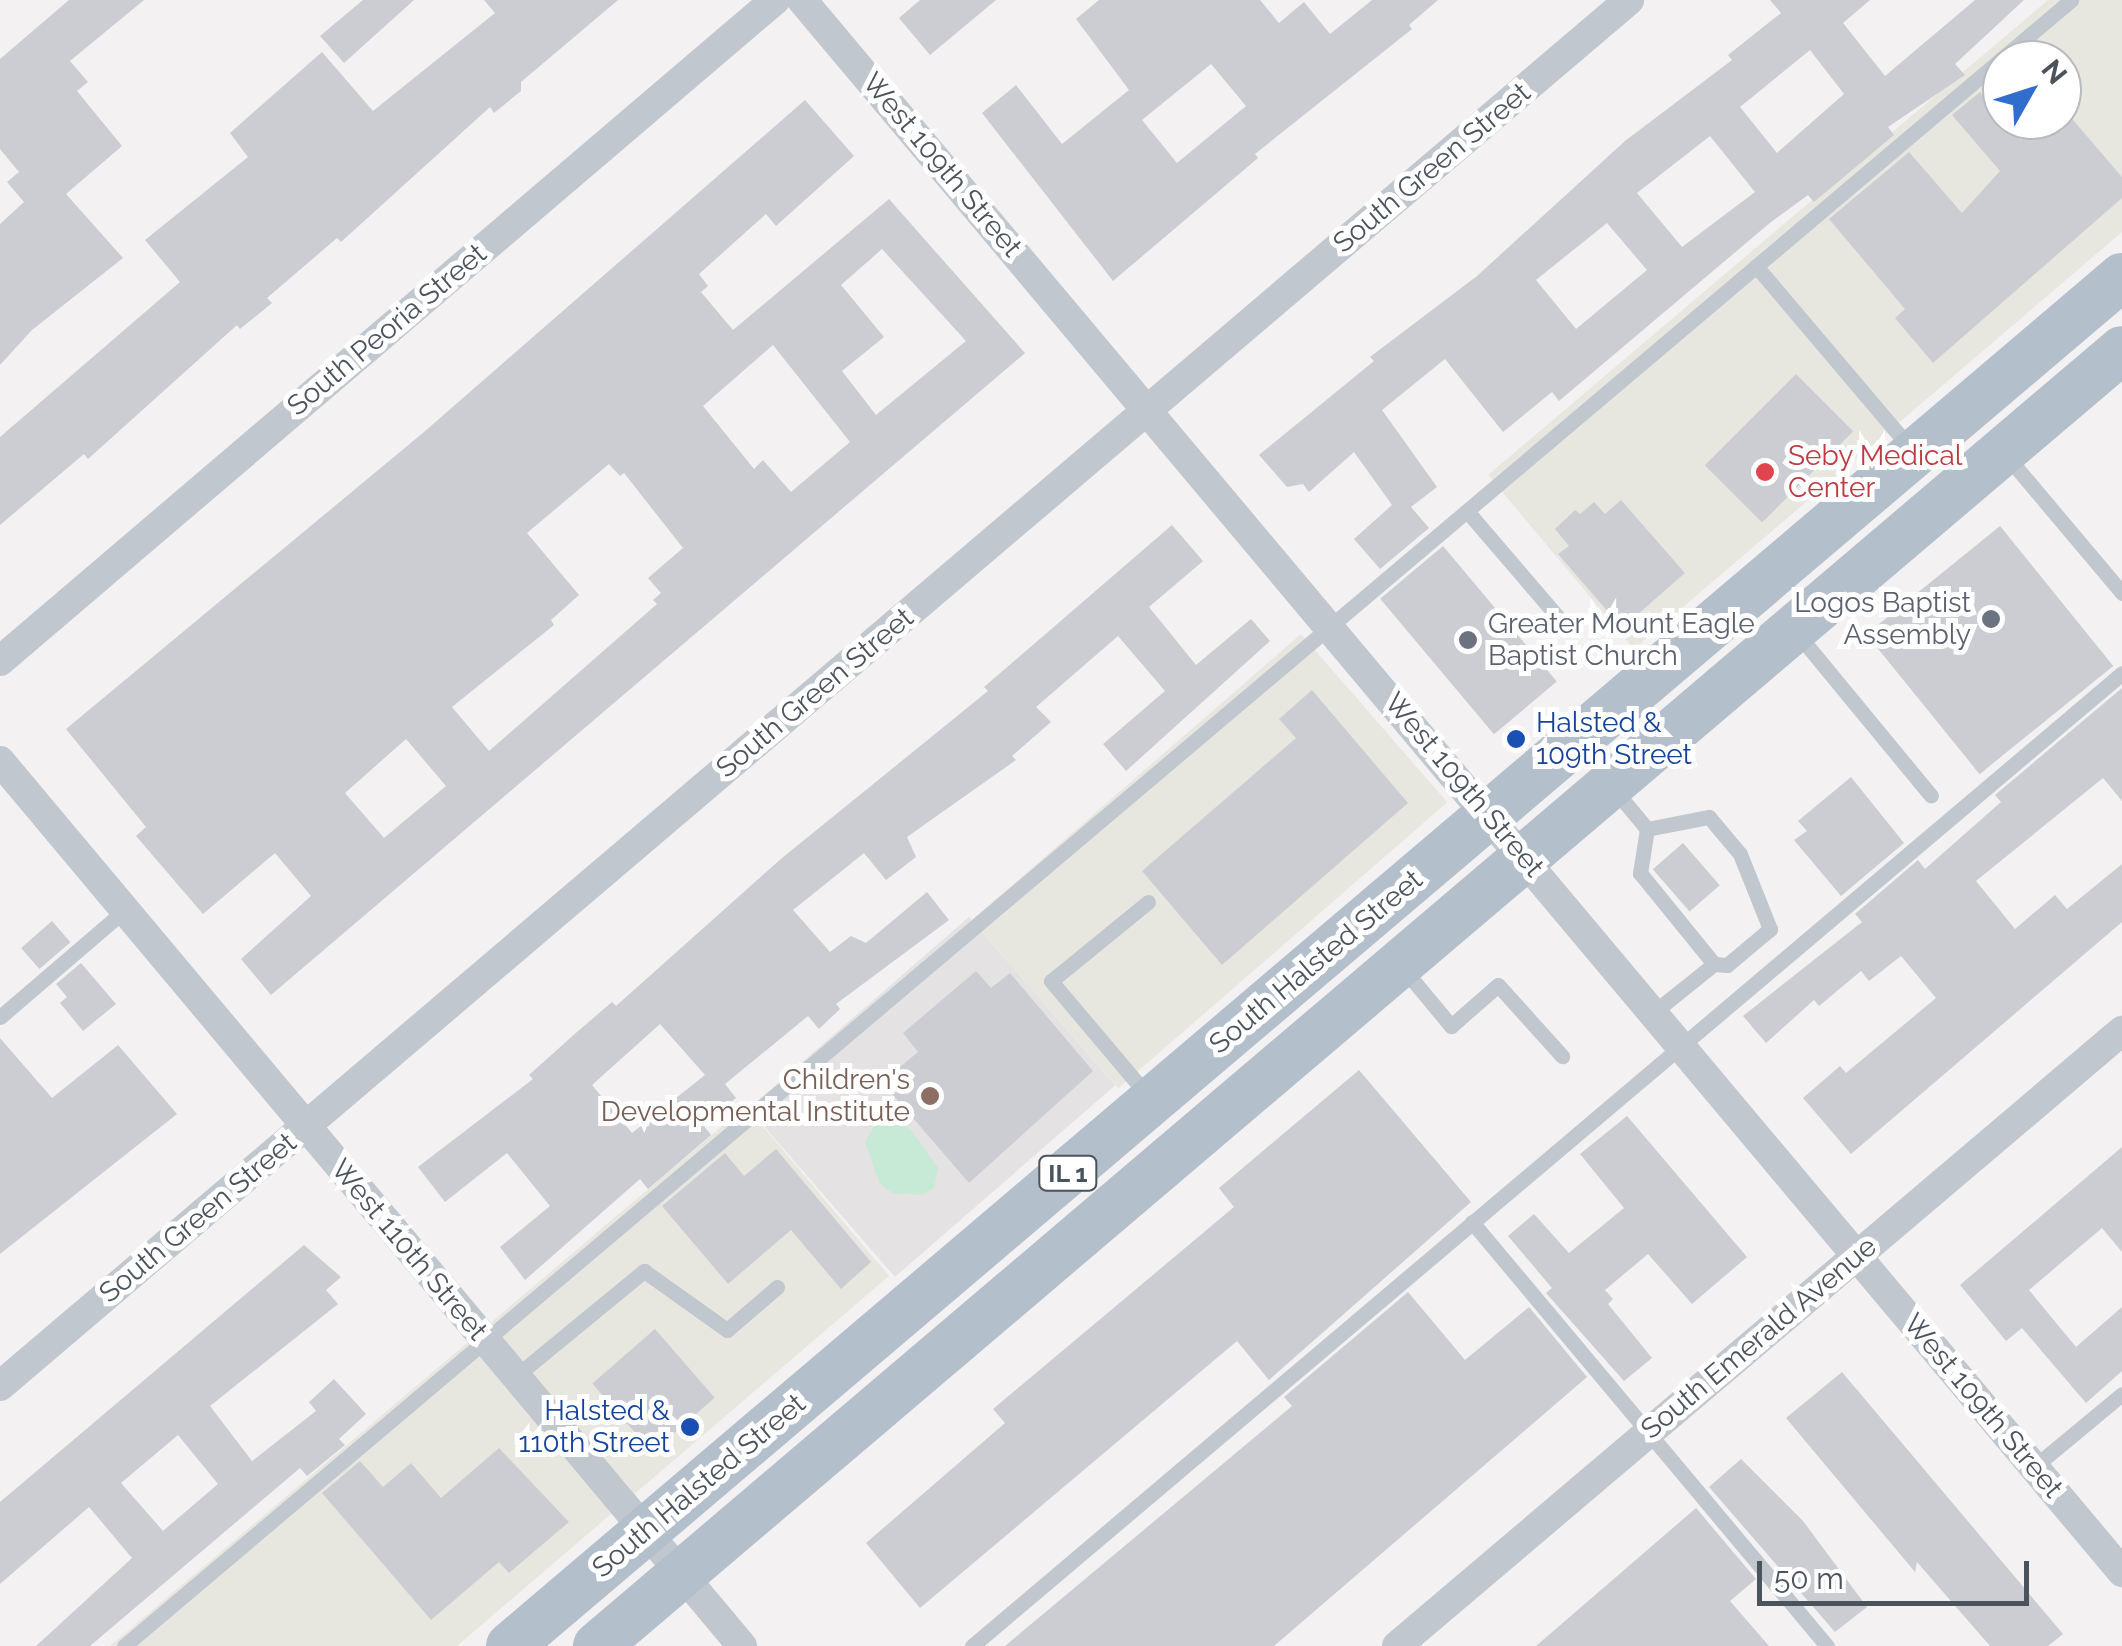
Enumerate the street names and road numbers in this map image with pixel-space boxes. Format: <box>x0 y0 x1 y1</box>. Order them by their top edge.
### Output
street label: West 109th Street <box>855 66 1029 264</box>
street label: South Green Street <box>1327 76 1537 260</box>
street label: South Peoria Street <box>281 237 493 423</box>
street label: South Green Street <box>710 601 920 785</box>
street label: West 109th Street <box>1377 686 1551 884</box>
street label: South Halsted Street <box>1203 863 1429 1061</box>
street label: South Green Street <box>93 1126 303 1310</box>
street label: West 110th Street <box>324 1153 494 1347</box>
road number: IL 1 <box>1036 1153 1100 1193</box>
street label: South Emerald Avenue <box>1634 1229 1884 1447</box>
street label: West 109th Street <box>1896 1307 2070 1505</box>
street label: South Halsted Street <box>586 1387 812 1585</box>

